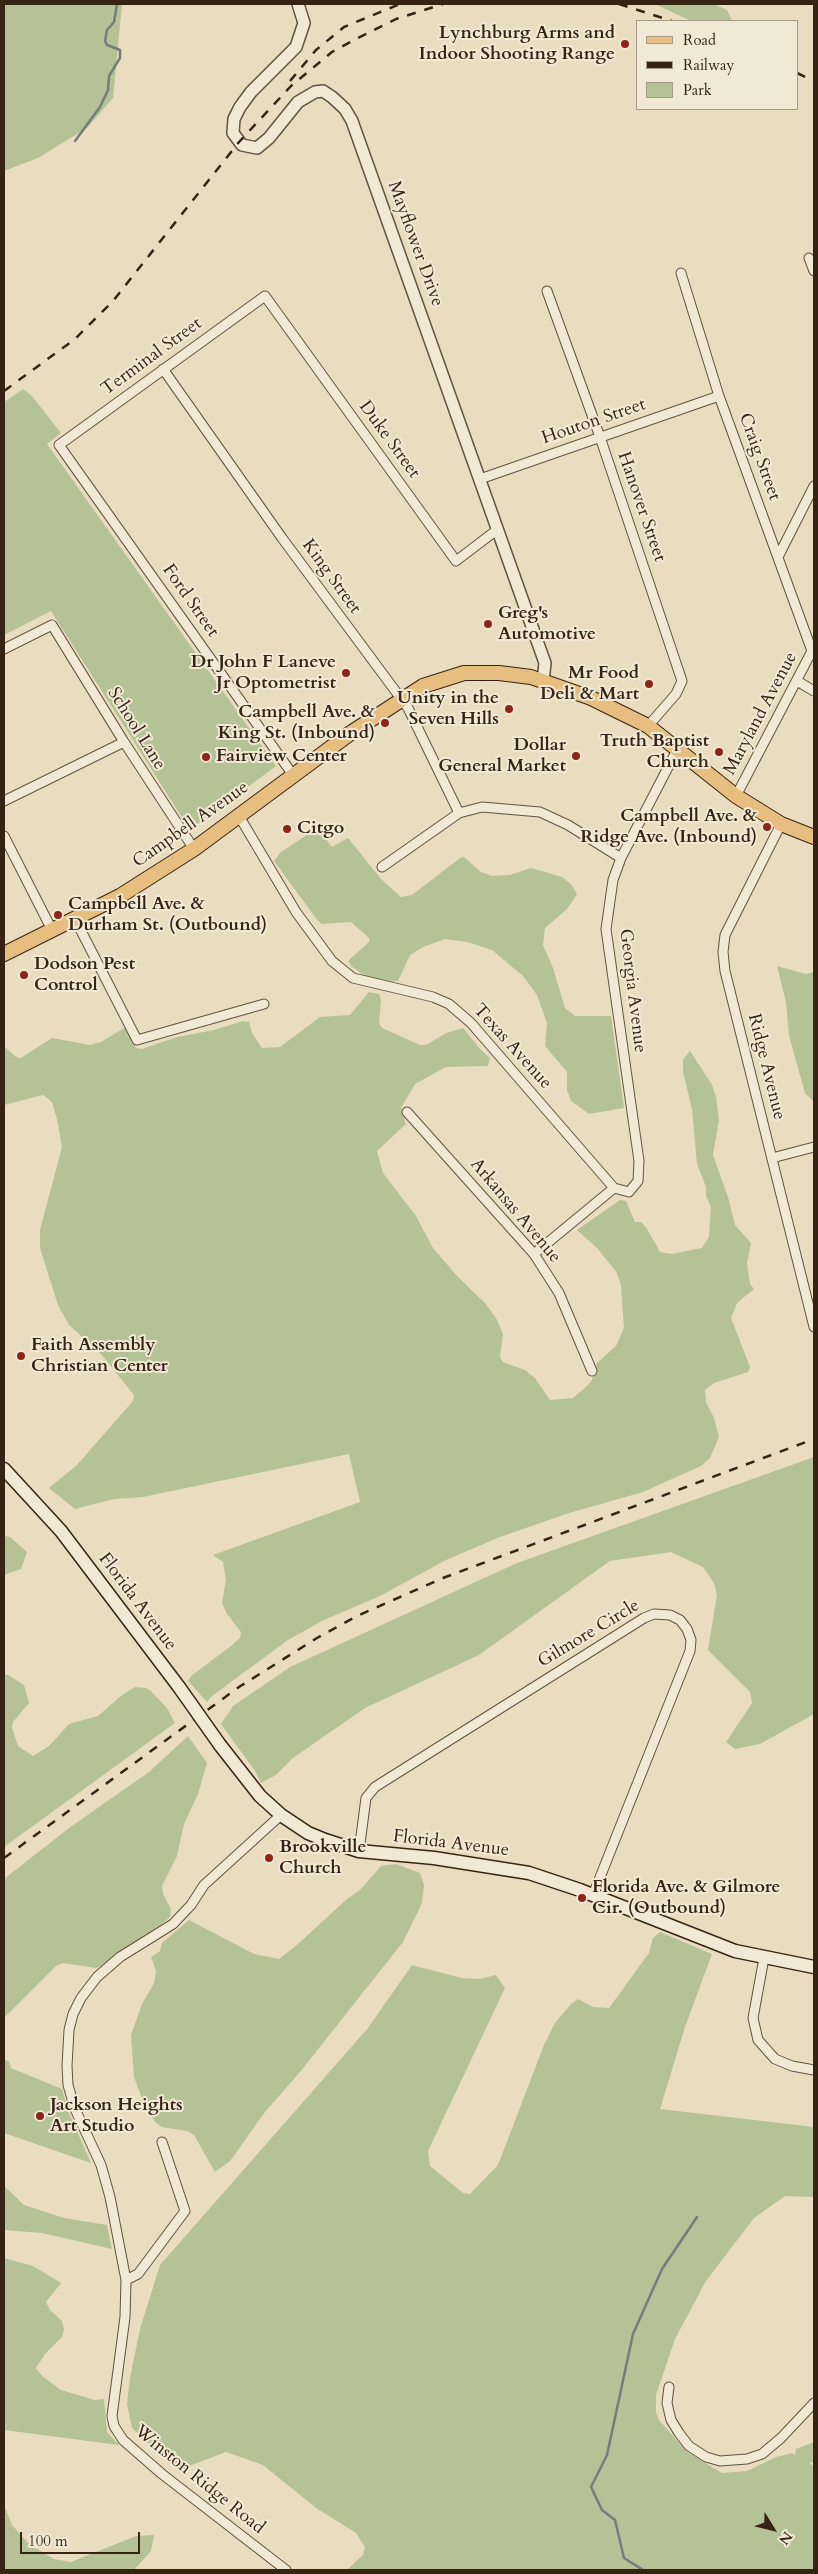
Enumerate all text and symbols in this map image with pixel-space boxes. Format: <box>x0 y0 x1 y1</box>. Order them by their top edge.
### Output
legend <box>636 20 798 110</box>
place label: Lynchburg Arms and Indoor Shooting Range <box>419 23 615 66</box>
text: Road <box>683 30 716 50</box>
marker: Lynchburg Arms and Indoor Shooting Range <box>619 38 631 50</box>
text: Railway <box>683 55 734 75</box>
text: Park <box>683 80 712 100</box>
street label: Mayflower Drive <box>382 178 448 310</box>
street label: Terminal Street <box>98 313 206 401</box>
street label: Houton Street <box>539 394 649 450</box>
street label: Duke Street <box>354 397 424 483</box>
street label: Craig Street <box>733 410 785 504</box>
street label: Hanover Street <box>612 449 670 565</box>
street label: King Street <box>297 535 365 619</box>
street label: Ford Street <box>157 560 223 642</box>
place label: Greg's Automotive <box>498 603 596 646</box>
marker: Greg's Automotive <box>482 618 494 630</box>
street label: Maryland Avenue <box>719 649 803 779</box>
place label: Dr John F Laneve Jr Optometrist <box>191 652 336 694</box>
place label: Mr Food Deli & Mart <box>540 663 639 706</box>
marker: Dr John F Laneve Jr Optometrist <box>340 667 352 679</box>
marker: Mr Food Deli & Mart <box>643 678 655 690</box>
street label: School Lane <box>102 684 170 774</box>
place label: Unity in the Seven Hills <box>397 688 499 731</box>
place label: Campbell Ave. & King St. (Inbound) <box>218 702 375 744</box>
marker: Unity in the Seven Hills <box>503 703 515 715</box>
marker: Campbell Ave. & King St. (Inbound) <box>379 717 391 729</box>
place label: Truth Baptist Church <box>600 731 709 774</box>
place label: Dollar General Market <box>438 735 566 778</box>
place label: Fairview Center <box>216 746 347 768</box>
marker: Truth Baptist Church <box>713 746 725 758</box>
marker: Dollar General Market <box>570 750 582 762</box>
marker: Fairview Center <box>200 751 212 763</box>
street label: Campbell Avenue <box>129 777 253 873</box>
place label: Campbell Ave. & Ridge Ave. (Inbound) <box>580 806 757 849</box>
place label: Citgo <box>297 818 344 840</box>
marker: Campbell Ave. & Ridge Ave. (Inbound) <box>761 821 773 833</box>
marker: Citgo <box>281 823 293 835</box>
place label: Campbell Ave. & Durham St. (Outbound) <box>68 894 267 936</box>
marker: Campbell Ave. & Durham St. (Outbound) <box>52 909 64 921</box>
street label: Georgia Avenue <box>614 928 650 1054</box>
place label: Dodson Pest Control <box>34 954 135 996</box>
marker: Dodson Pest Control <box>18 969 30 981</box>
street label: Texas Avenue <box>468 1000 556 1094</box>
street label: Ridge Avenue <box>742 1012 790 1122</box>
street label: Arkansas Avenue <box>465 1154 565 1268</box>
place label: Faith Assembly Christian Center <box>31 1335 168 1378</box>
marker: Faith Assembly Christian Center <box>15 1350 27 1362</box>
street label: Florida Avenue <box>93 1549 181 1655</box>
street label: Gilmore Circle <box>534 1595 644 1673</box>
street label: Florida Avenue <box>392 1826 510 1862</box>
place label: Brookville Church <box>279 1837 366 1880</box>
marker: Brookville Church <box>263 1852 275 1864</box>
place label: Florida Ave. & Gilmore Cir. (Outbound) <box>592 1877 780 1920</box>
marker: Florida Ave. & Gilmore Cir. (Outbound) <box>576 1892 588 1904</box>
place label: Jackson Heights Art Studio <box>50 2095 183 2138</box>
marker: Jackson Heights Art Studio <box>34 2110 46 2122</box>
street label: Winston Ridge Road <box>129 2421 269 2539</box>
north arrow <box>748 2504 798 2554</box>
scale bar <box>22 2522 142 2554</box>
text: N <box>774 2528 797 2549</box>
text: 100 m <box>28 2531 68 2551</box>

